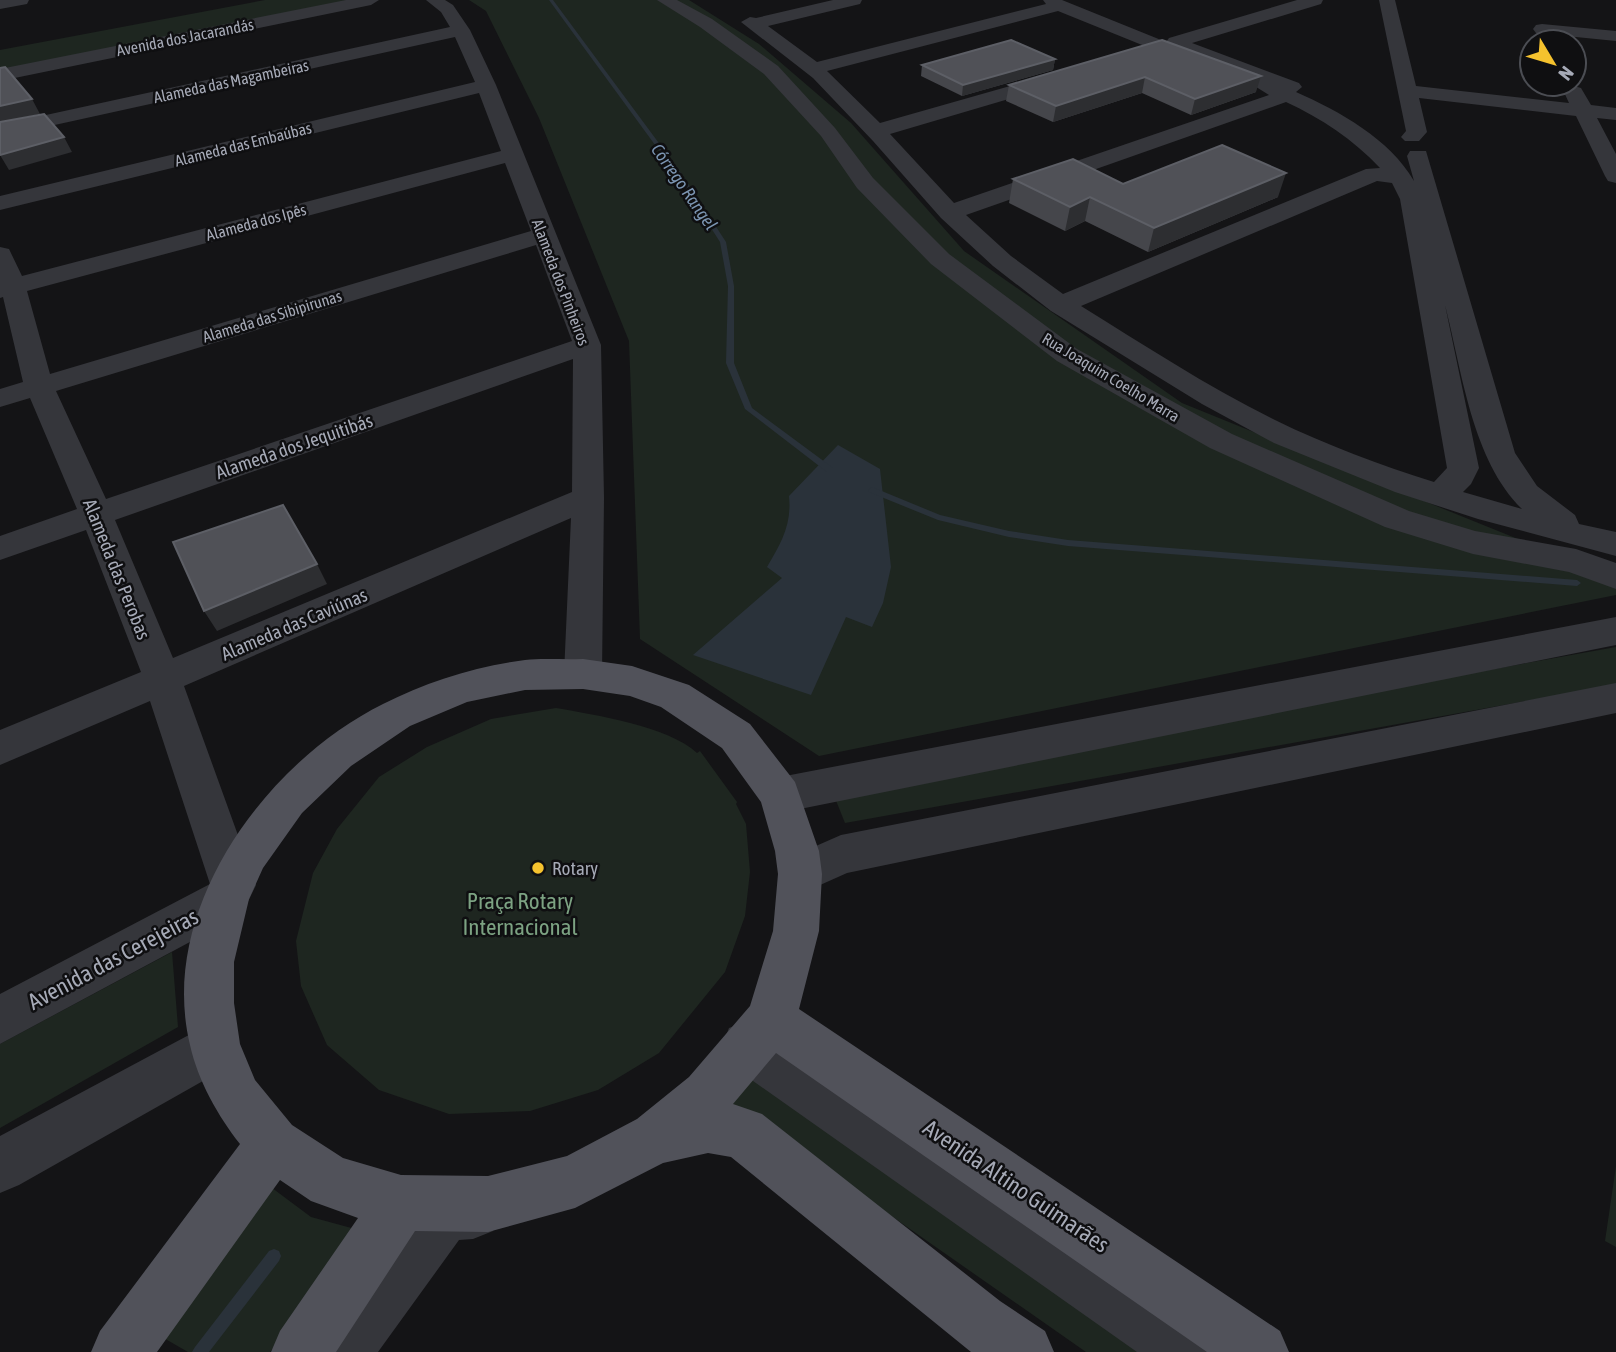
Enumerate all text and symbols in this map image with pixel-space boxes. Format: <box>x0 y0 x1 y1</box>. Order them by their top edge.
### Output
street label: Avenida dos Jacarandás <box>115 15 255 59</box>
north arrow <box>1518 28 1588 98</box>
street label: Alameda das Magambeiras <box>152 56 311 107</box>
text: N <box>1554 62 1579 85</box>
street label: Alameda das Embaúbas <box>173 118 313 170</box>
water label: Córrego Rangel <box>647 139 722 234</box>
street label: Alameda dos Ipês <box>204 200 309 245</box>
street label: Alameda dos Pinheiros <box>529 216 594 348</box>
street label: Alameda das Sibipirunas <box>200 286 344 347</box>
street label: Rua Joaquim Coelho Marra <box>1039 329 1183 426</box>
street label: Alameda dos Jequitibás <box>213 409 376 483</box>
street label: Alameda das Perobas <box>79 495 155 643</box>
street label: Alameda das Caviúnas <box>218 583 371 665</box>
place label: Rotary <box>552 857 598 879</box>
marker: Rotary <box>530 860 546 876</box>
park label: Praça Rotary Internacional <box>462 888 578 940</box>
street label: Avenida das Cerejeiras <box>23 903 203 1015</box>
street label: Avenida Altino Guimarães <box>918 1114 1114 1258</box>

